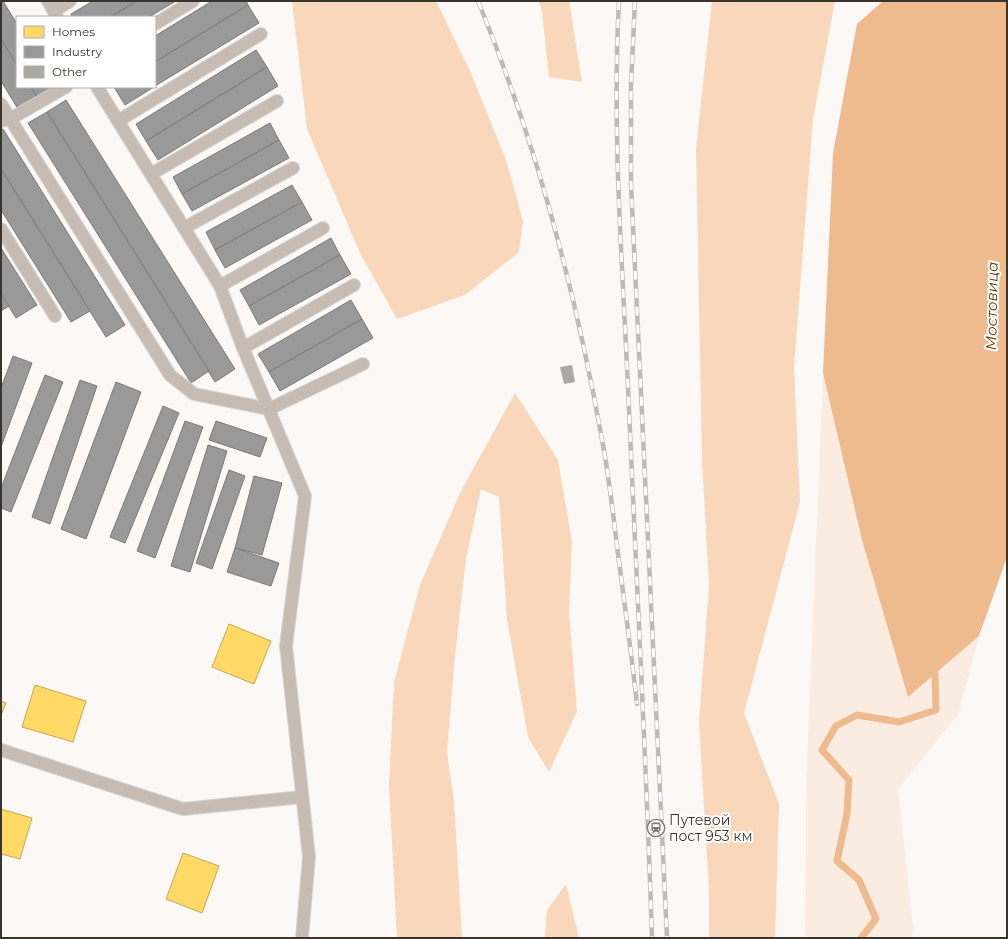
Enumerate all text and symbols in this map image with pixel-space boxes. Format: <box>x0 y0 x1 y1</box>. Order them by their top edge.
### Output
legend <box>16 16 156 88</box>
text: Homes <box>52 24 95 39</box>
text: Industry <box>52 44 102 59</box>
text: Other <box>52 64 87 79</box>
water label: Мостовица <box>981 261 1002 351</box>
place label: Путевой пост 953 км <box>669 811 753 845</box>
station icon: Путевой пост 953 км <box>646 818 666 838</box>

